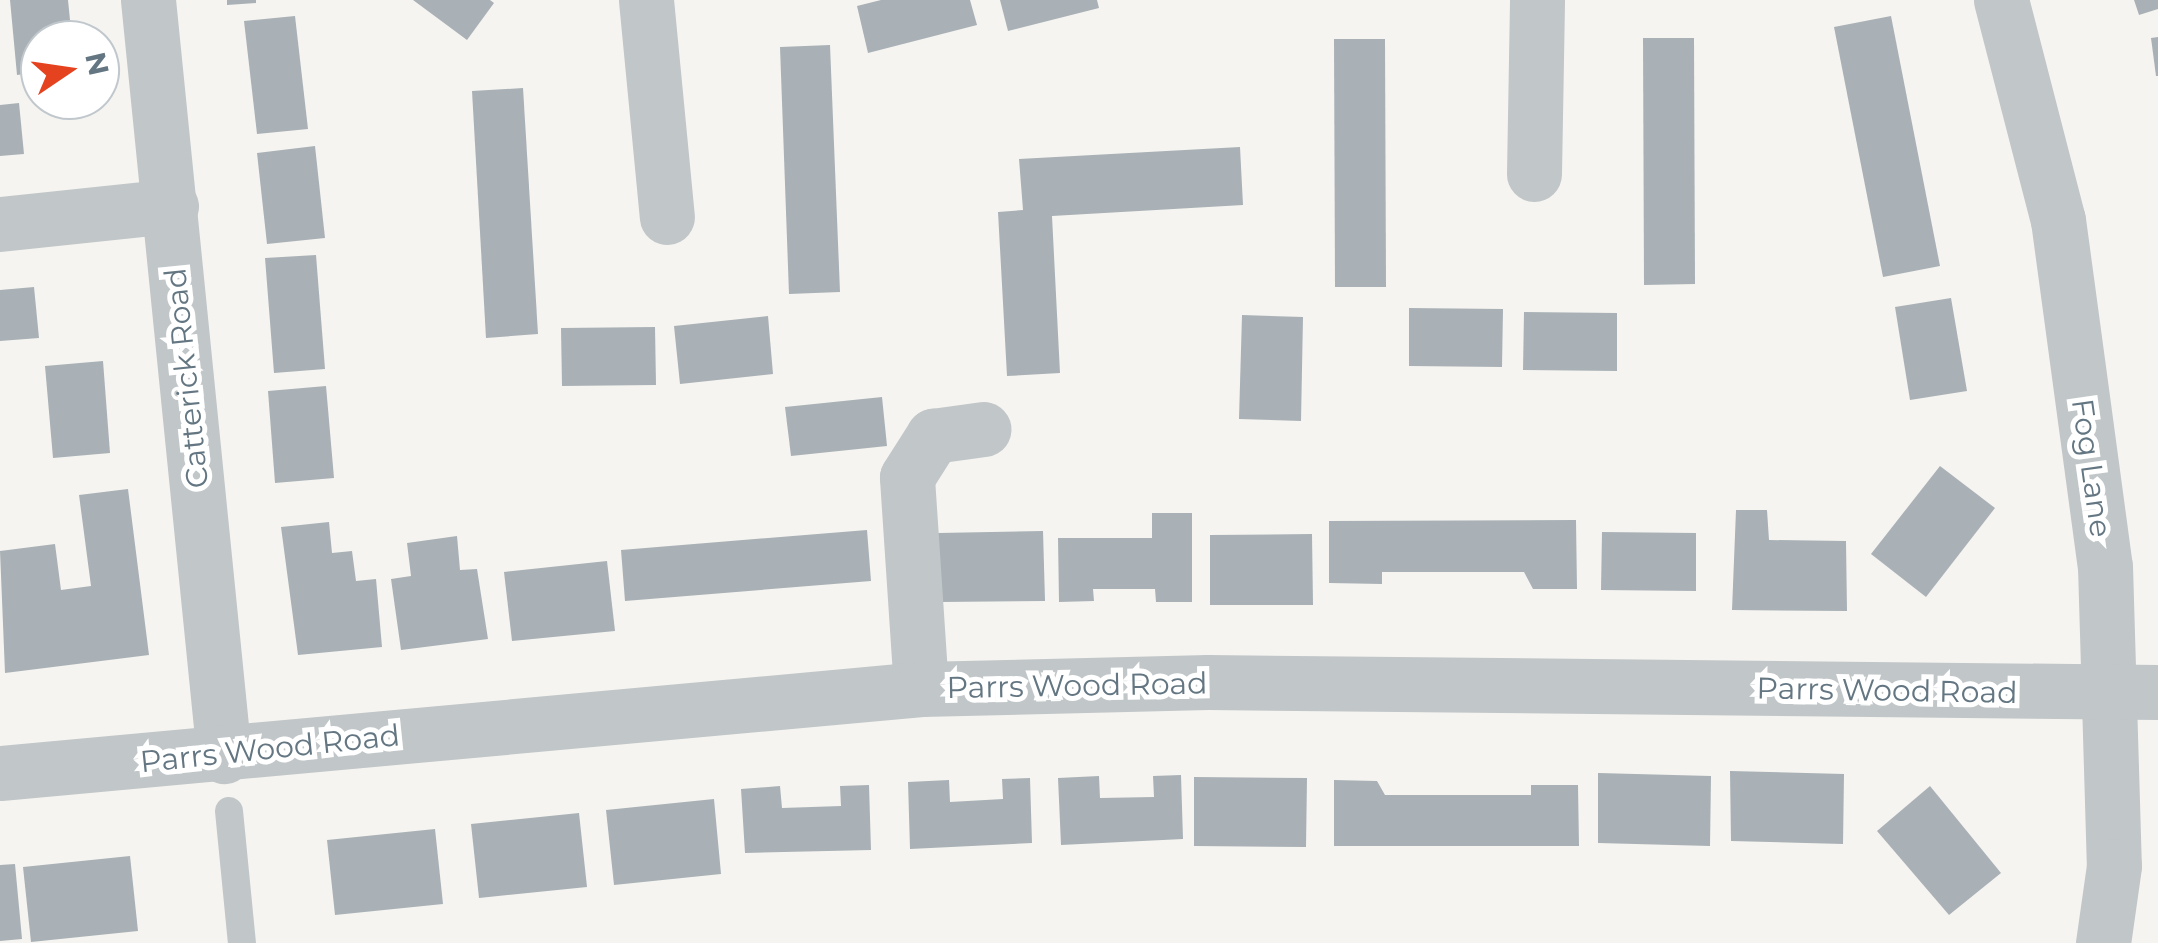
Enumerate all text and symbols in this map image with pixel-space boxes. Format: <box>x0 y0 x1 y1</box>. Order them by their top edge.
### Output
north arrow <box>20 20 120 120</box>
text: N <box>78 49 116 79</box>
street label: Catterick Road <box>158 266 216 490</box>
street label: Fog Lane <box>2063 396 2119 540</box>
street label: Parrs Wood Road <box>946 666 1208 706</box>
street label: Parrs Wood Road <box>1756 671 2018 711</box>
street label: Parrs Wood Road <box>138 717 402 781</box>

